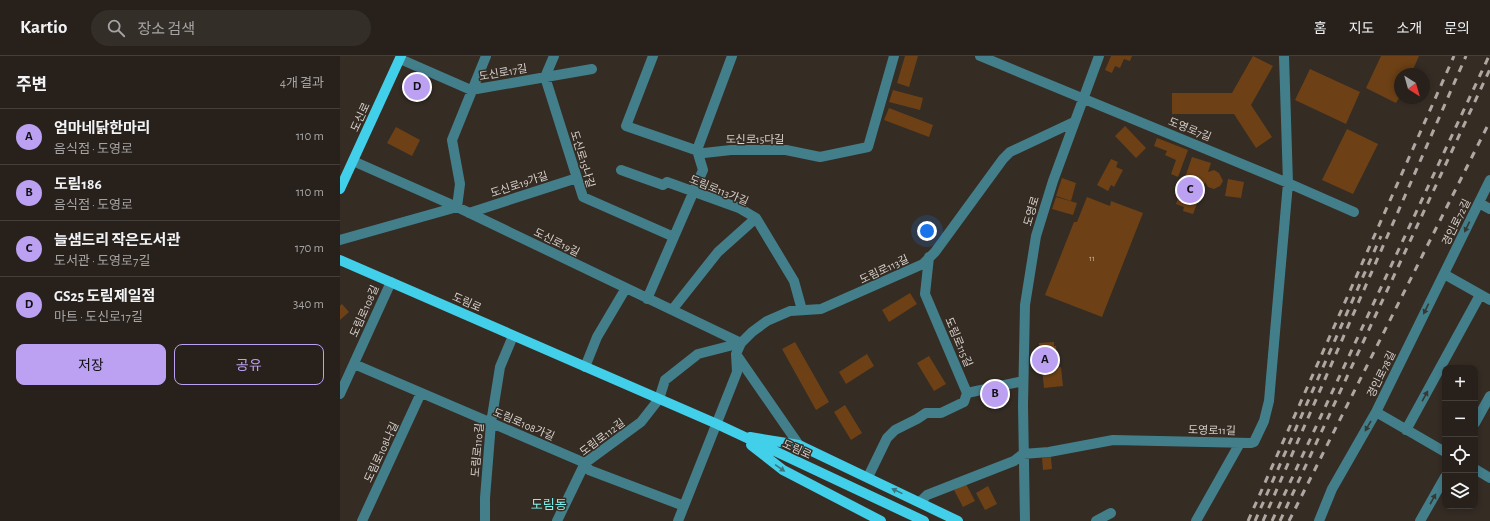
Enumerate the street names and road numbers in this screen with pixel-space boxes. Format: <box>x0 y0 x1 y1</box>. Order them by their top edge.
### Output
street label: 도신로17길 <box>478 63 528 82</box>
street label: 도신로 <box>349 101 372 133</box>
street label: 도영로7길 <box>1167 116 1213 143</box>
street label: 도신로15나길 <box>569 129 596 189</box>
street label: 도신로15다길 <box>726 134 784 145</box>
street label: 도신로19가길 <box>489 170 549 199</box>
street label: 도림로113가길 <box>688 174 750 207</box>
street label: 도영로 <box>1022 195 1041 227</box>
street label: 경인로72길 <box>1441 197 1472 247</box>
street label: 도신로19길 <box>532 227 581 258</box>
street label: 도림로113길 <box>858 253 910 286</box>
street label: 도림로108길 <box>348 284 381 339</box>
street label: 도림로 <box>451 291 483 314</box>
street label: 도림로115길 <box>943 316 974 369</box>
street label: 경인로78길 <box>1365 349 1397 399</box>
street label: 도림로108가길 <box>492 407 556 442</box>
street label: 도림로112길 <box>578 417 627 458</box>
street label: 도림로108나길 <box>363 420 400 484</box>
street label: 도림로110길 <box>470 423 485 477</box>
street label: 도영로11길 <box>1188 425 1236 436</box>
street label: 도림로 <box>781 438 813 461</box>

